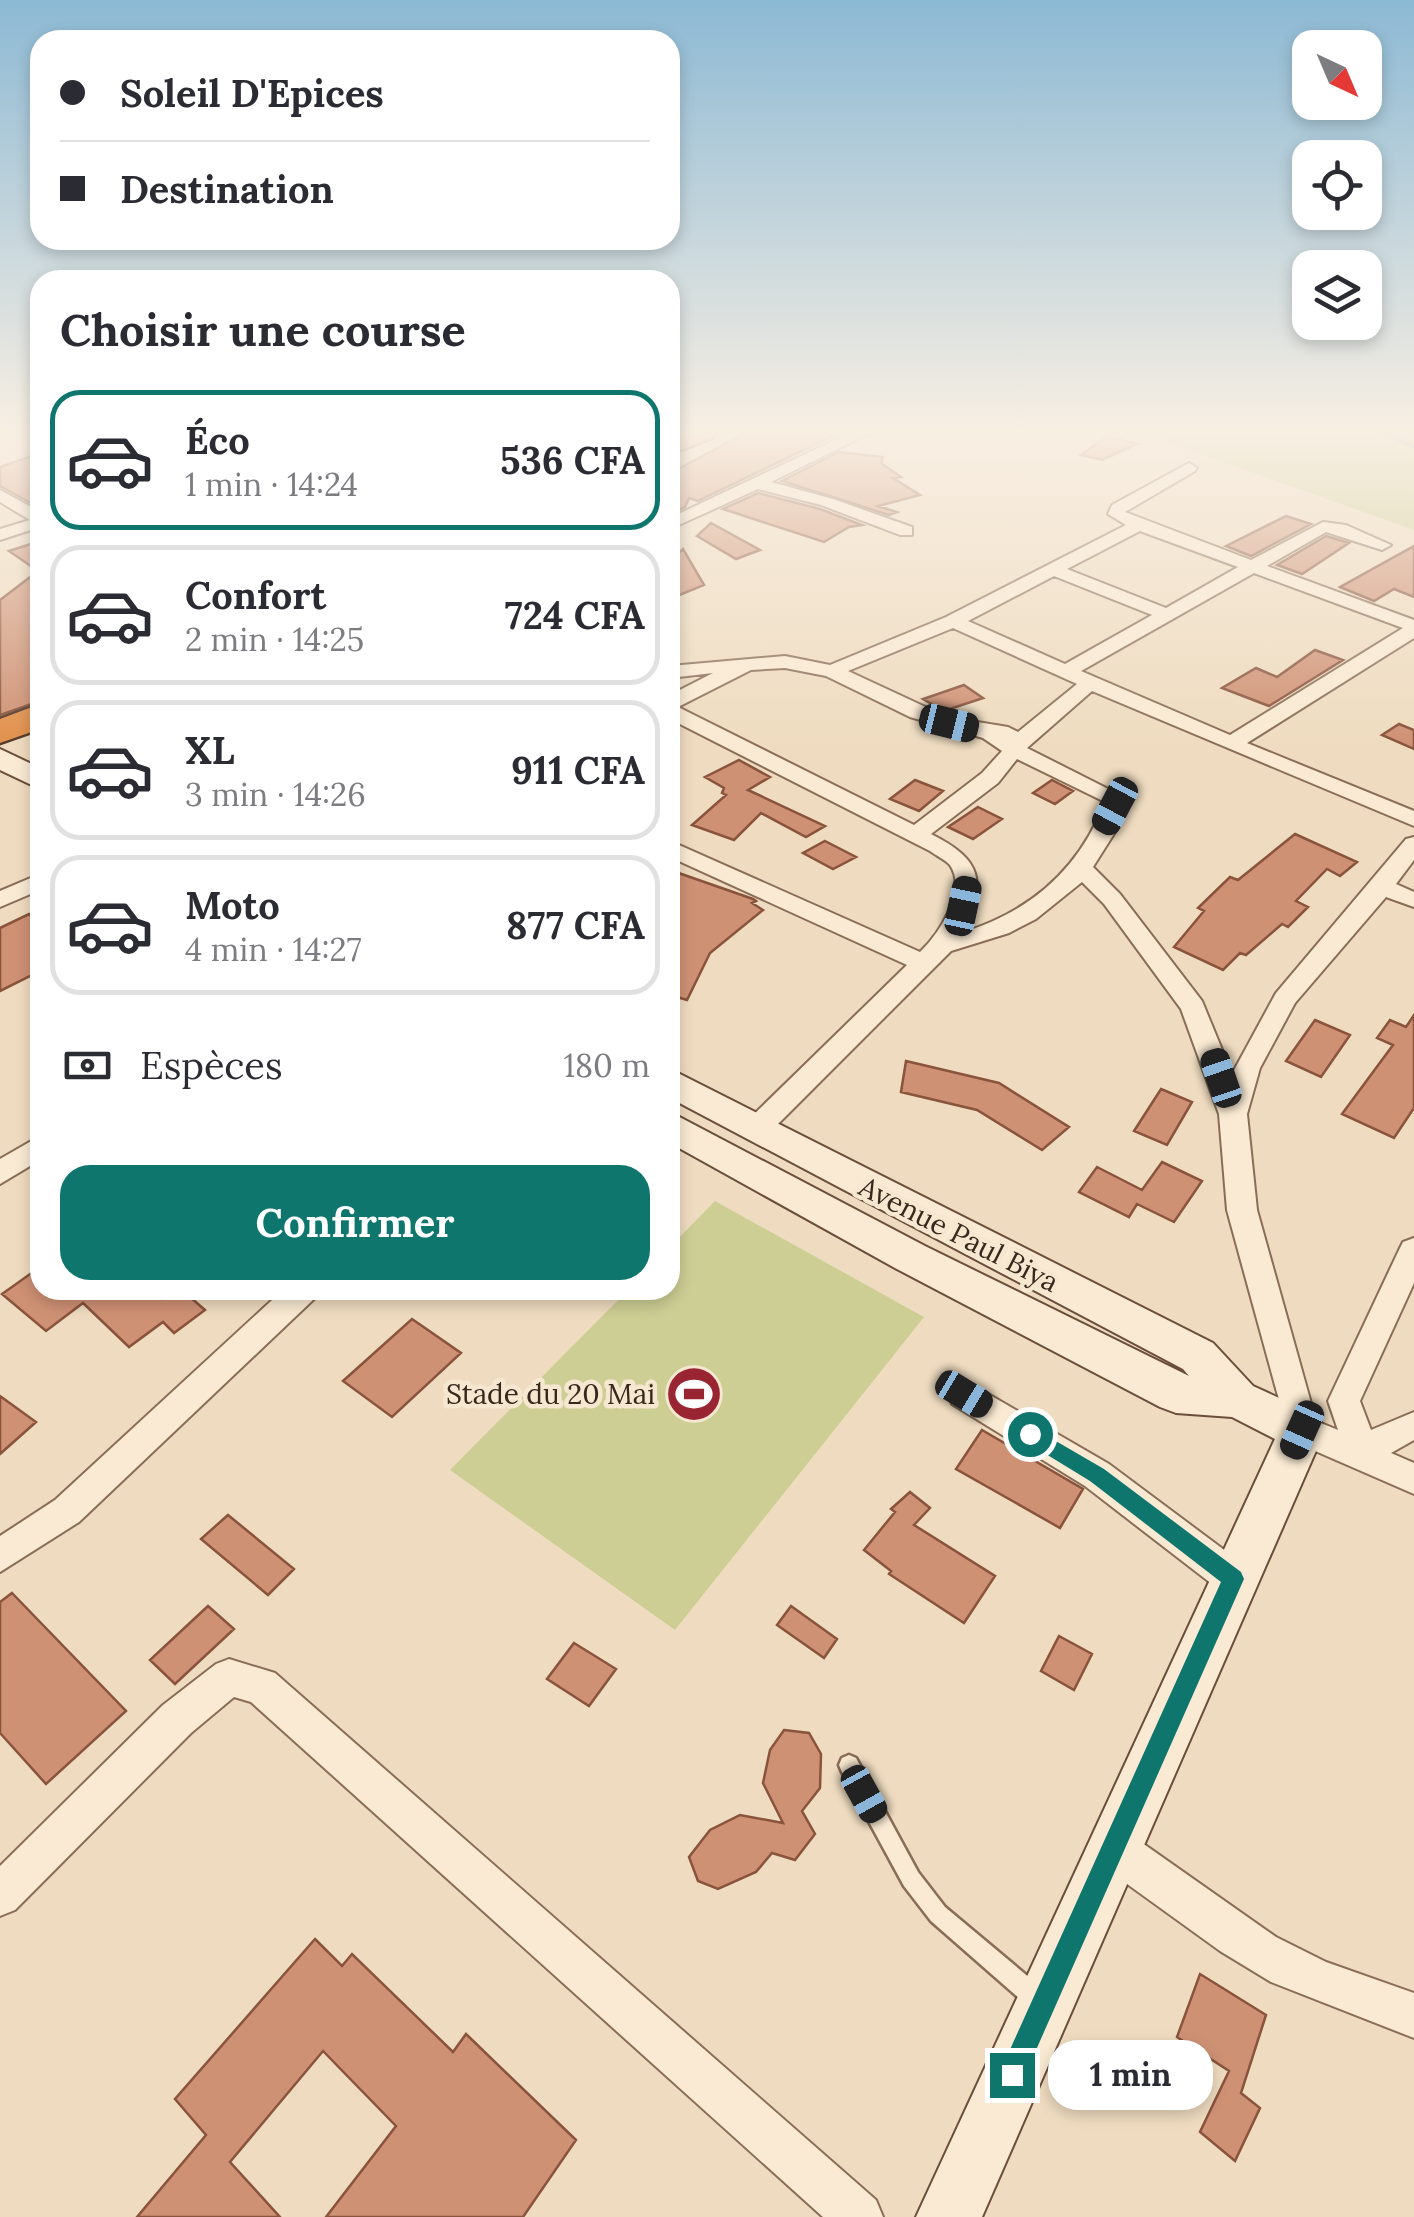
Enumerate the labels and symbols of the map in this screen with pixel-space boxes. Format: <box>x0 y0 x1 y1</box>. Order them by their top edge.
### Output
north arrow <box>1292 30 1382 120</box>
car <box>916 701 982 745</box>
car <box>1088 772 1142 840</box>
car <box>942 874 984 938</box>
car <box>1197 1045 1245 1111</box>
street label: Avenue Paul Biya <box>852 1168 1065 1300</box>
sports icon: Stade du 20 Mai <box>664 1364 724 1424</box>
car <box>931 1366 997 1422</box>
place label: Stade du 20 Mai <box>446 1376 655 1412</box>
car <box>1276 1396 1328 1464</box>
route start <box>1008 1412 1053 1457</box>
car <box>836 1760 892 1828</box>
callout: 1 min <box>1047 2040 1212 2110</box>
route end <box>990 2053 1035 2098</box>

